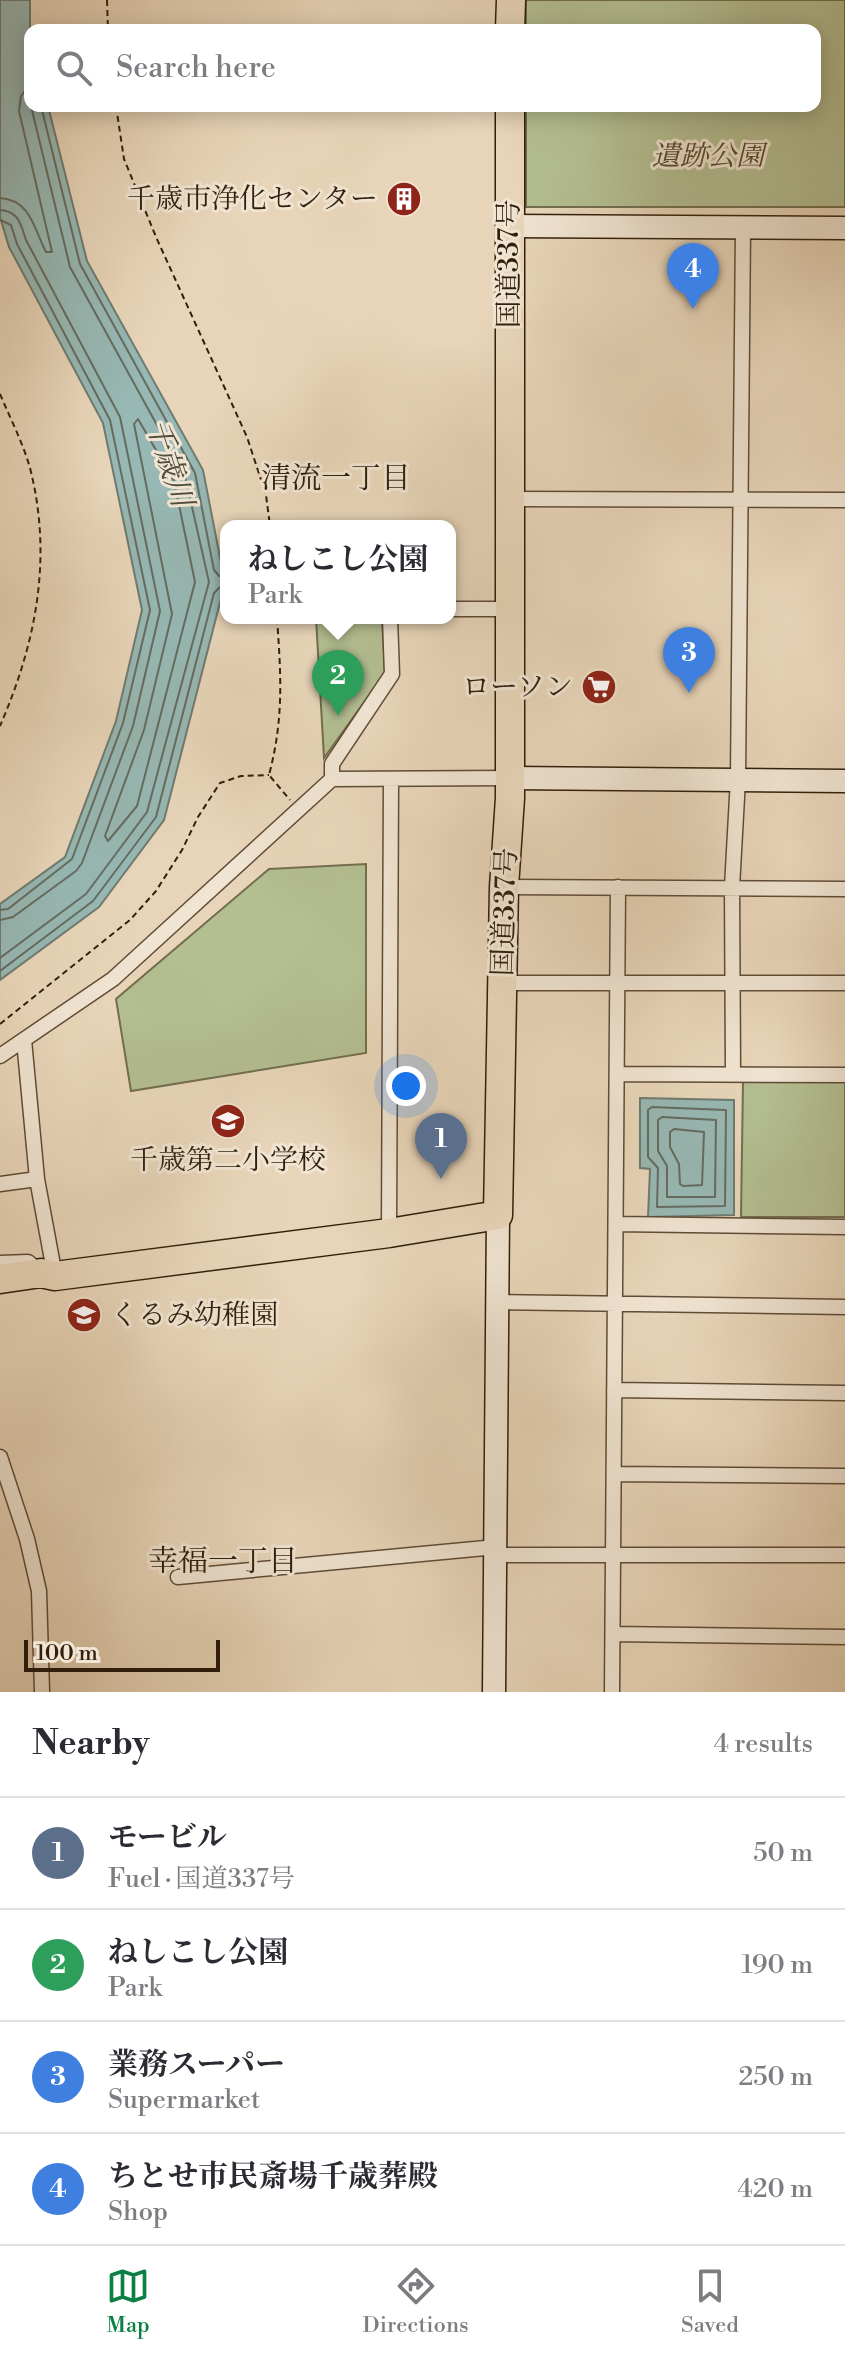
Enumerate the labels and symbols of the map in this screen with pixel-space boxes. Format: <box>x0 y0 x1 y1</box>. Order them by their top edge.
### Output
park label: 遺跡公園 <box>652 139 768 174</box>
building icon: 千歳市浄化センター <box>385 180 423 218</box>
place label: 千歳市浄化センター <box>127 182 378 217</box>
street label: 国道337号 <box>492 200 527 328</box>
pin: 4 <box>667 243 719 309</box>
water label: 千歳川 <box>137 414 202 515</box>
district label: 清流一丁目 <box>261 460 411 498</box>
pin: 3 <box>663 627 715 693</box>
pin: 2 <box>312 650 364 716</box>
supermarket icon: ローソン <box>580 668 618 706</box>
place label: ローソン <box>462 670 573 705</box>
street label: 国道337号 <box>485 847 525 977</box>
your location <box>386 1066 426 1106</box>
school or university icon: 千歳第二小学校 <box>209 1102 247 1140</box>
pin: 1 <box>415 1113 467 1179</box>
place label: 千歳第二小学校 <box>130 1143 326 1178</box>
school or university icon: くるみ幼稚園 <box>65 1296 103 1334</box>
place label: くるみ幼稚園 <box>110 1298 278 1333</box>
district label: 幸福一丁目 <box>148 1543 298 1581</box>
scale bar <box>24 1636 220 1672</box>

